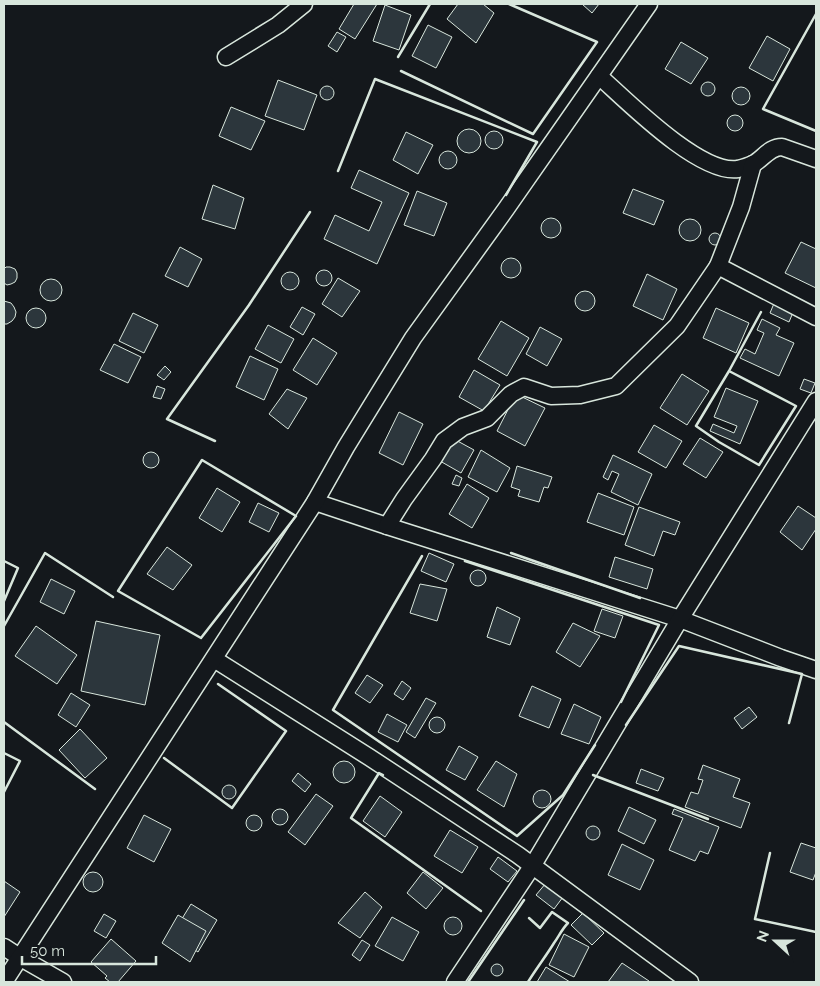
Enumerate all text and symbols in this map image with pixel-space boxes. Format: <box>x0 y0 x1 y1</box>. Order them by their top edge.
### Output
north arrow <box>750 916 800 966</box>
text: N <box>753 928 772 944</box>
scale bar <box>22 934 156 966</box>
text: 50 m <box>30 942 65 960</box>

